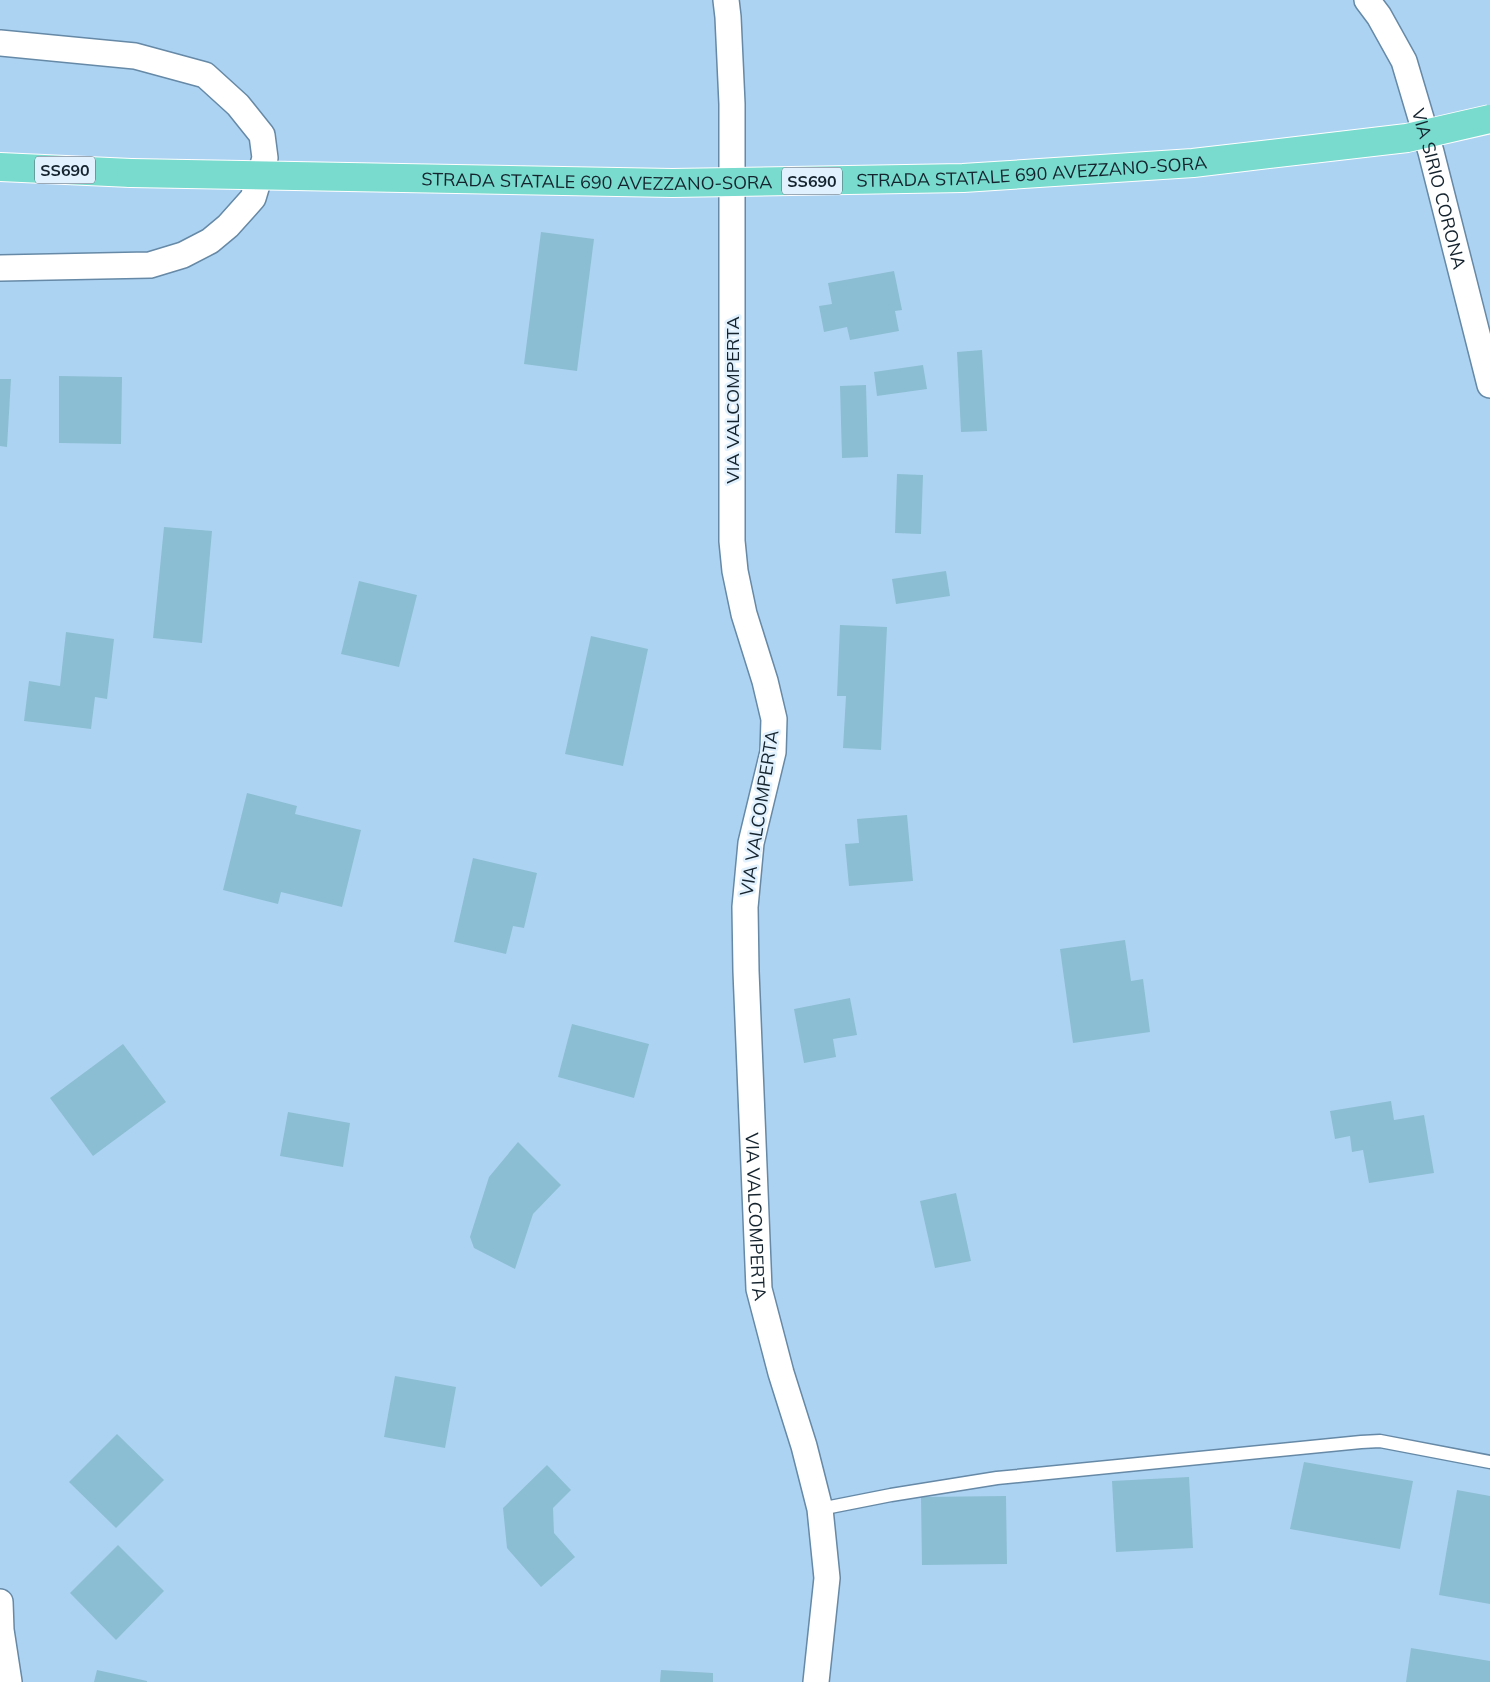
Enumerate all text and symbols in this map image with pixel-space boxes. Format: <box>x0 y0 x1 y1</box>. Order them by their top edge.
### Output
street label: VIA SIRIO CORONA <box>1407 105 1472 272</box>
street label: STRADA STATALE 690 AVEZZANO-SORA <box>856 150 1208 191</box>
road number: SS690 <box>35 156 95 184</box>
street label: STRADA STATALE 690 AVEZZANO-SORA <box>421 167 773 195</box>
road number: SS690 <box>782 168 842 195</box>
street label: VIA VALCOMPERTA <box>721 316 744 484</box>
street label: VIA VALCOMPERTA <box>735 728 783 898</box>
street label: VIA VALCOMPERTA <box>741 1132 773 1303</box>

